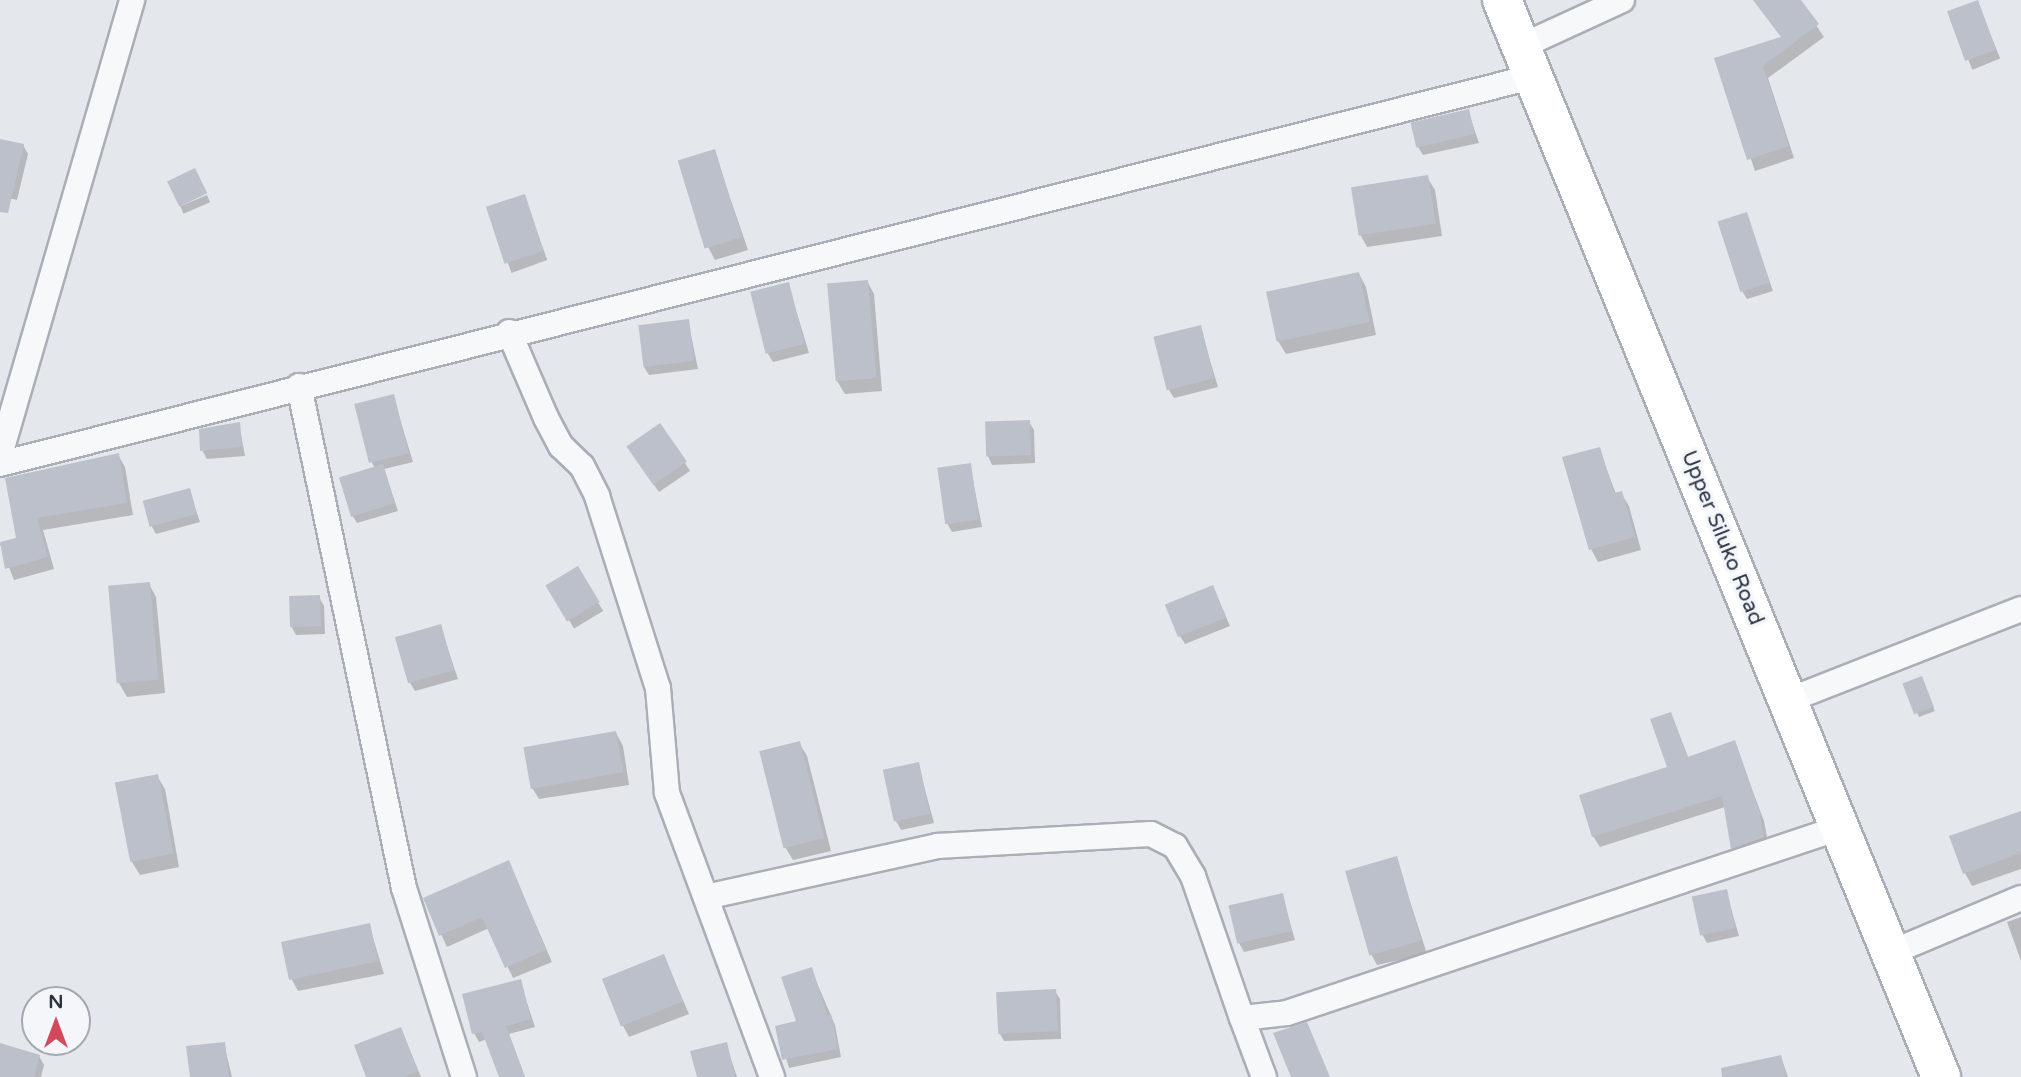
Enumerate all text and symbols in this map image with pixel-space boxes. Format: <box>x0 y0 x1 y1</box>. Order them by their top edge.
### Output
street label: Upper Siluko Road <box>1676 447 1768 629</box>
north arrow <box>21 986 91 1056</box>
text: N <box>48 991 64 1013</box>

